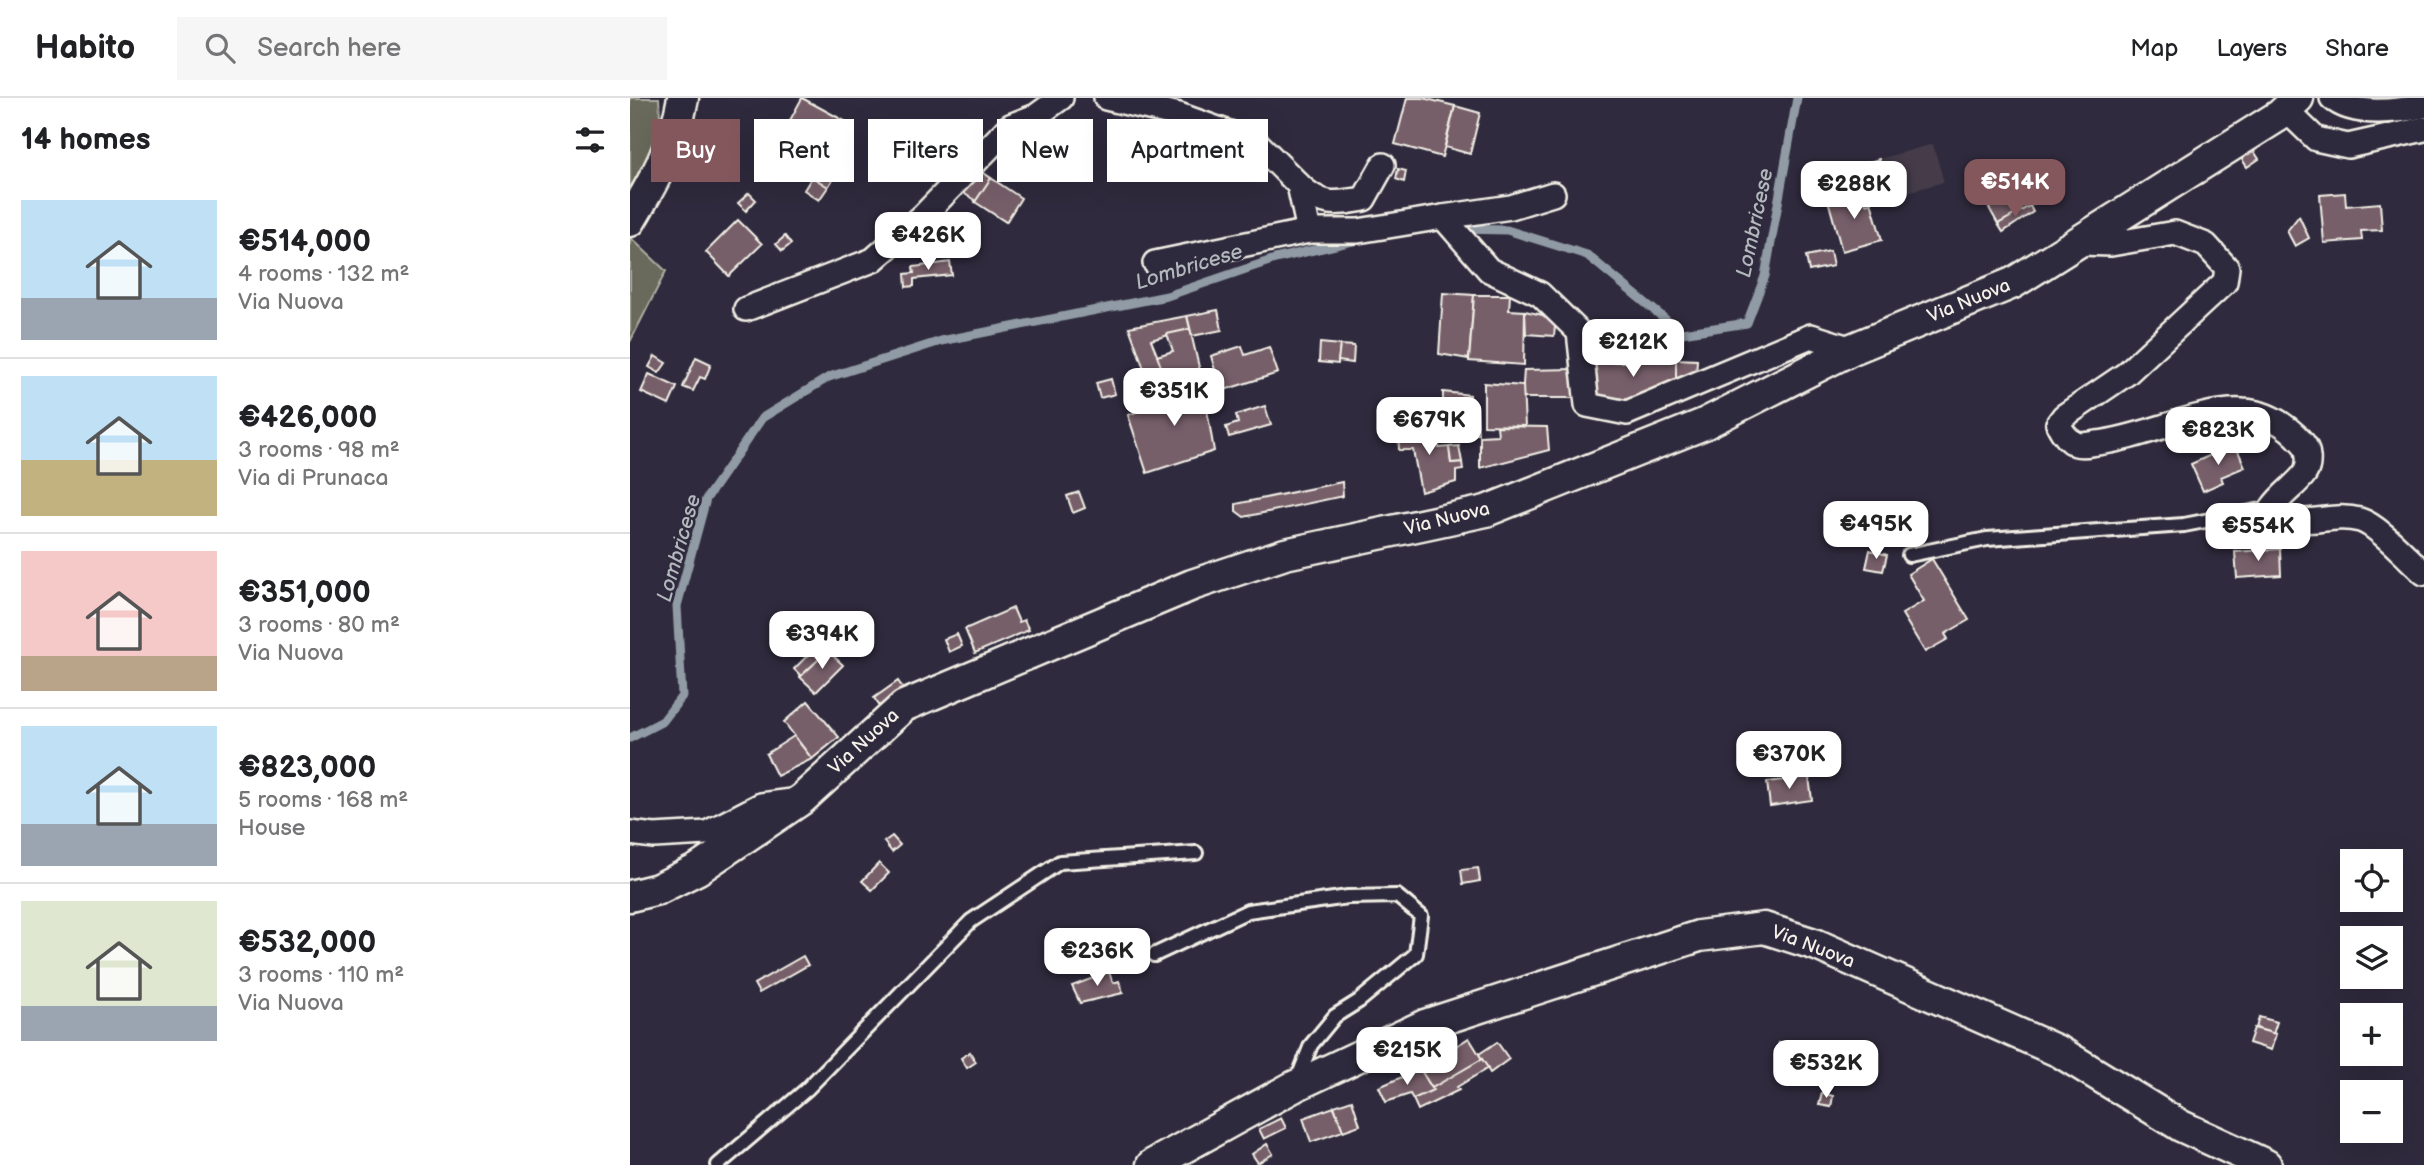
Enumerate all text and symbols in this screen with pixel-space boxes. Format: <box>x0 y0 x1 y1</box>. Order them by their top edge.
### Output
search box <box>177 17 667 80</box>
text: Habito <box>35 28 135 68</box>
icon: search <box>201 29 239 67</box>
text: Search here <box>257 33 401 64</box>
text: Map <box>2130 34 2178 63</box>
text: Layers <box>2216 34 2287 63</box>
text: Share <box>2325 34 2389 63</box>
chip: Buy <box>651 119 740 182</box>
chip: Rent <box>754 119 854 182</box>
chip: Filters <box>868 119 983 182</box>
chip: New <box>997 119 1093 182</box>
chip: Apartment <box>1107 119 1268 182</box>
icon: filters <box>571 121 609 159</box>
text: 14 homes <box>21 122 150 158</box>
pin: €514K <box>1966 159 2064 219</box>
pin: €288K <box>1805 162 1903 221</box>
water label: Lombricese <box>1731 166 1779 280</box>
text: €514K <box>1980 168 2050 196</box>
text: €288K <box>1817 170 1891 198</box>
pin: €426K <box>879 212 977 272</box>
text: €426K <box>891 221 965 249</box>
text: €514,000 <box>238 224 371 260</box>
icon: home <box>77 228 161 312</box>
water label: Lombricese <box>1132 239 1246 295</box>
text: 4 rooms · 132 m² <box>238 260 409 288</box>
street label: Via Nuova <box>1924 274 2014 328</box>
text: Via Nuova <box>238 288 344 316</box>
pin: €212K <box>1584 320 1682 379</box>
text: €212K <box>1598 328 1668 356</box>
pin: €351K <box>1125 368 1223 428</box>
text: €351K <box>1139 377 1209 405</box>
pin: €679K <box>1380 398 1478 457</box>
text: €426,000 <box>238 400 377 436</box>
icon: home <box>77 404 161 488</box>
text: €679K <box>1392 406 1466 434</box>
pin: €823K <box>2169 408 2267 467</box>
text: €823K <box>2181 416 2255 444</box>
text: 3 rooms · 98 m² <box>238 436 400 464</box>
text: Via di Prunaca <box>238 464 388 492</box>
water label: Lombricese <box>652 491 706 605</box>
street label: Via Nuova <box>1402 497 1492 541</box>
pin: €495K <box>1827 502 1925 561</box>
pin: €554K <box>2209 504 2307 563</box>
text: €495K <box>1839 510 1913 538</box>
text: €554K <box>2221 512 2295 540</box>
text: €351,000 <box>238 575 371 611</box>
icon: home <box>77 579 161 663</box>
text: 3 rooms · 80 m² <box>238 611 400 639</box>
pin: €394K <box>773 612 871 671</box>
text: €394K <box>785 620 859 648</box>
text: Via Nuova <box>238 639 344 667</box>
street label: Via Nuova <box>824 704 904 780</box>
pin: €370K <box>1740 732 1838 791</box>
text: €370K <box>1752 740 1826 768</box>
text: €823,000 <box>238 750 376 786</box>
icon: home <box>77 754 161 838</box>
text: 5 rooms · 168 m² <box>238 786 408 814</box>
text: House <box>238 814 305 842</box>
map controls <box>2340 849 2403 1143</box>
button: locate <box>2340 849 2403 912</box>
street label: Via Nuova <box>1768 921 1858 973</box>
text: €532,000 <box>238 925 376 961</box>
button: layers <box>2340 926 2403 989</box>
pin: €236K <box>1048 928 1146 988</box>
icon: home <box>77 929 161 1013</box>
text: €236K <box>1060 937 1134 965</box>
text: 3 rooms · 110 m² <box>238 961 404 989</box>
text: Via Nuova <box>238 989 344 1017</box>
button: + <box>2340 1003 2403 1066</box>
pin: €215K <box>1358 1028 1456 1087</box>
text: €215K <box>1372 1036 1442 1064</box>
pin: €532K <box>1777 1040 1875 1100</box>
text: €532K <box>1789 1049 1863 1077</box>
button: − <box>2340 1080 2403 1143</box>

